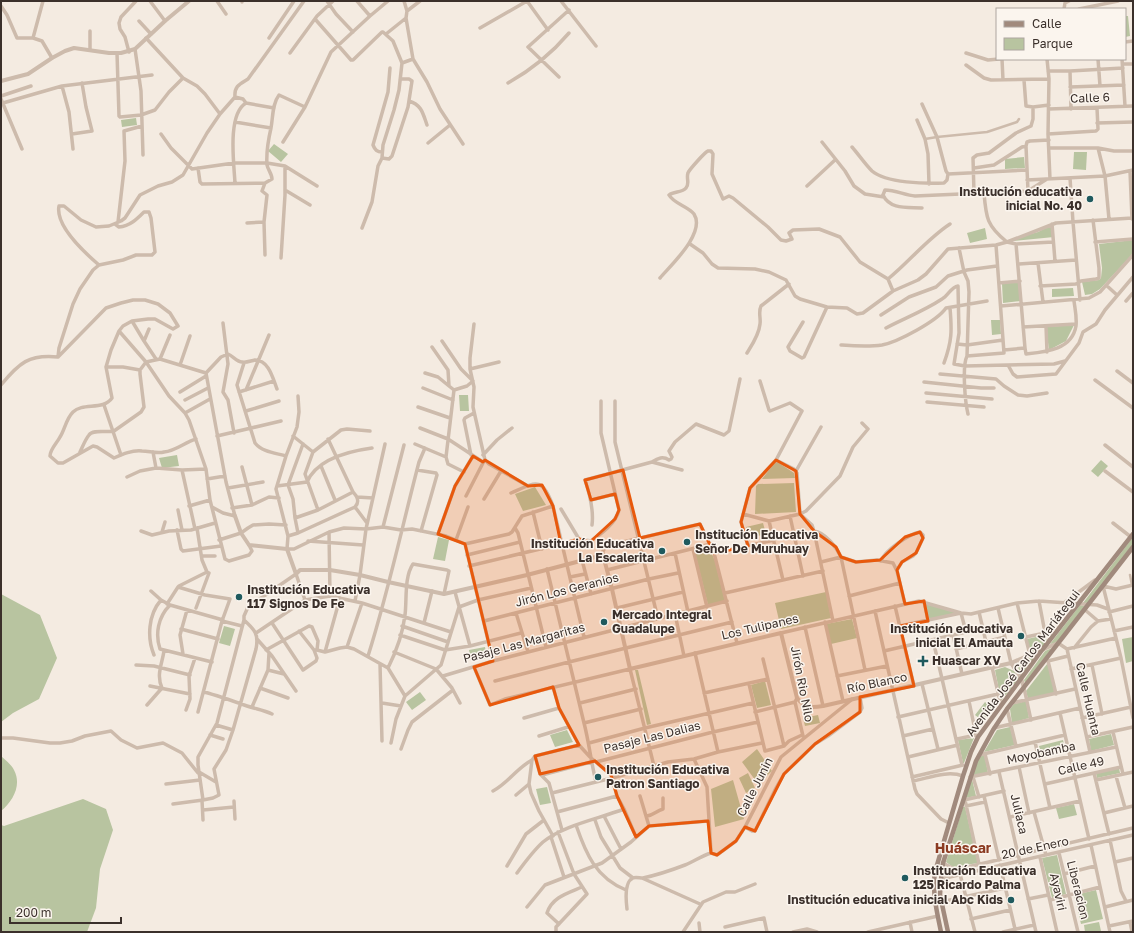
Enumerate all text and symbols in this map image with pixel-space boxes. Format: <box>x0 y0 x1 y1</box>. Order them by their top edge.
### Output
legend <box>996 8 1126 60</box>
text: Calle <box>1032 16 1062 31</box>
text: Parque <box>1032 36 1073 51</box>
street label: Calle 6 <box>1070 89 1110 106</box>
place label: Institución educativa inicial No. 40 <box>959 184 1082 213</box>
marker: Institución educativa inicial No. 40 <box>1085 194 1095 204</box>
place label: Institución Educativa Señor De Muruhuay <box>695 527 818 556</box>
place label: Institución Educativa La Escalerita <box>531 536 654 565</box>
marker: Institución Educativa Señor De Muruhuay <box>682 537 692 547</box>
marker: Institución Educativa La Escalerita <box>657 546 667 556</box>
street label: Jirón Los Geranios <box>514 569 620 610</box>
place label: Institución Educativa 117 Signos De Fe <box>247 582 370 611</box>
street label: Avenida José Carlos Mariátegui <box>962 586 1083 739</box>
marker: Institución Educativa 117 Signos De Fe <box>234 592 244 602</box>
place label: Mercado Integral Guadalupe <box>612 607 712 636</box>
street label: Los Tulipanes <box>720 610 800 643</box>
marker: Mercado Integral Guadalupe <box>599 617 609 627</box>
street label: Pasaje Las Margaritas <box>461 619 586 666</box>
place label: Institución educativa inicial El Amauta <box>890 621 1013 650</box>
marker: Institución educativa inicial El Amauta <box>1016 631 1026 641</box>
street label: Jirón Rio Nilo <box>788 645 817 723</box>
place label: Huascar XV <box>932 653 1001 668</box>
marker: Huascar XV <box>917 655 929 667</box>
street label: Calle Huanta <box>1073 661 1104 737</box>
street label: Río Blanco <box>845 669 908 696</box>
street label: Pasaje Las Dalias <box>602 717 702 756</box>
street label: Moyobamba <box>1005 738 1077 767</box>
street label: Calle 49 <box>1056 753 1105 778</box>
street label: Calle Junin <box>733 755 776 819</box>
place label: Institución Educativa Patron Santiago <box>606 762 729 791</box>
marker: Institución Educativa Patron Santiago <box>593 772 603 782</box>
street label: Juliaca <box>1008 792 1031 836</box>
street label: 20 de Enero <box>1000 833 1070 862</box>
district label: Huáscar <box>935 839 992 856</box>
street label: Liberacion <box>1064 859 1093 921</box>
place label: Institución Educativa 125 Ricardo Palma <box>913 863 1036 892</box>
street label: Ayaviri <box>1047 872 1070 912</box>
marker: Institución Educativa 125 Ricardo Palma <box>900 873 910 883</box>
place label: Institución educativa inicial Abc Kids <box>787 892 1003 907</box>
marker: Institución educativa inicial Abc Kids <box>1006 895 1016 905</box>
scale bar <box>10 899 121 925</box>
text: 200 m <box>16 905 51 920</box>

